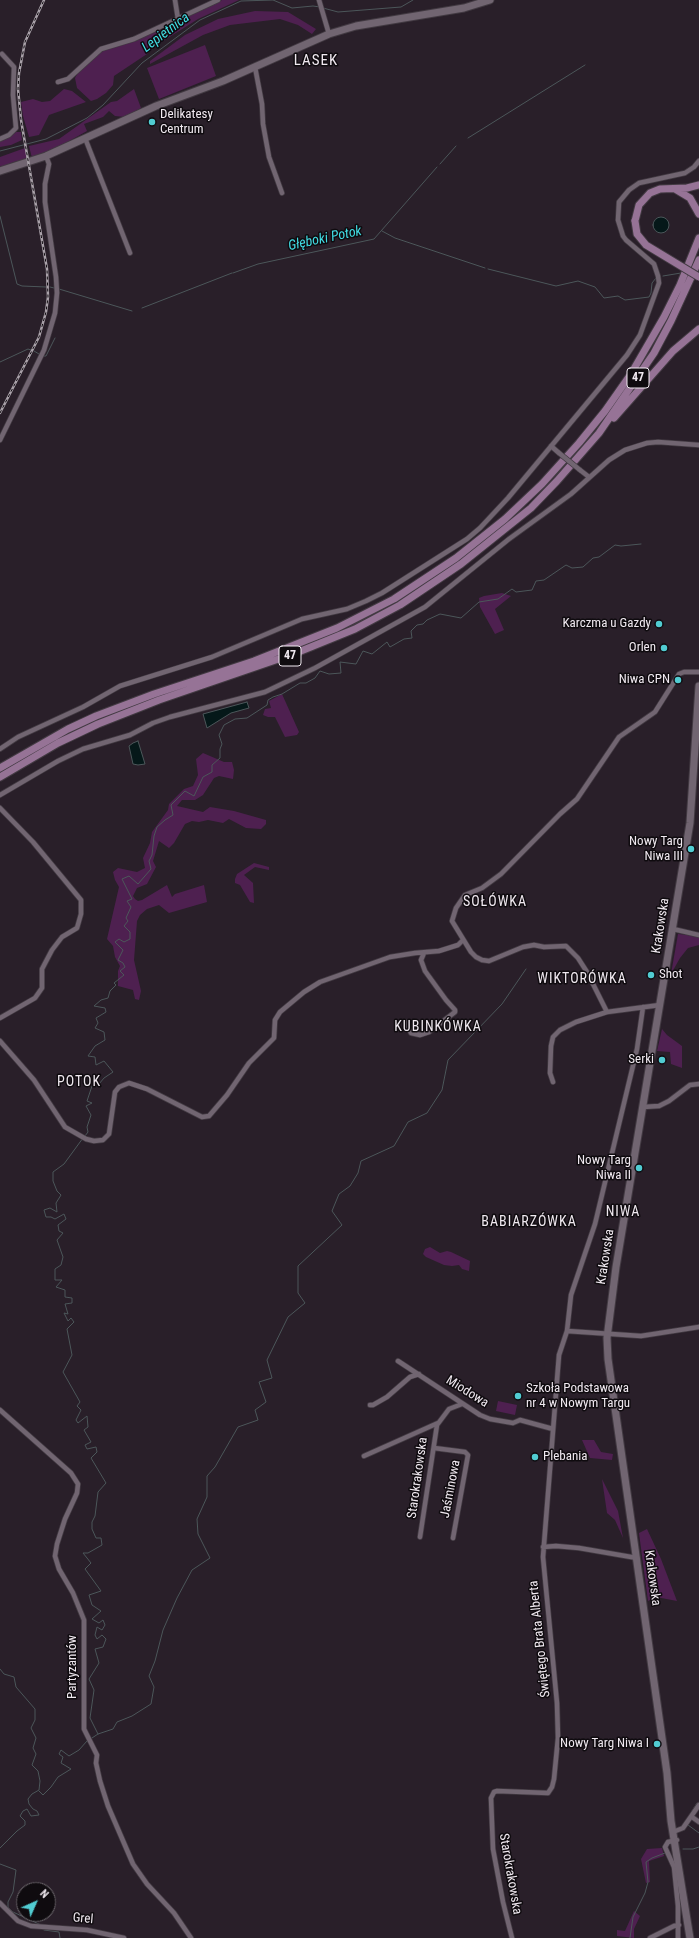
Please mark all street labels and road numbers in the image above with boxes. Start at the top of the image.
road number: 47 [627,368,649,388]
road number: 47 [279,646,301,666]
street label: Krakowska [649,897,673,955]
street label: Krakowska [594,1228,618,1286]
street label: Miodowa [443,1373,491,1411]
street label: Starokrakowska [405,1436,431,1520]
street label: Jaśminowa [438,1459,464,1519]
street label: Krakowska [640,1549,664,1607]
street label: Świętego Brata Alberta [526,1580,554,1698]
street label: Partyzantów [65,1635,81,1699]
street label: Starokrakowska [495,1832,525,1916]
street label: Grel [72,1910,94,1928]

